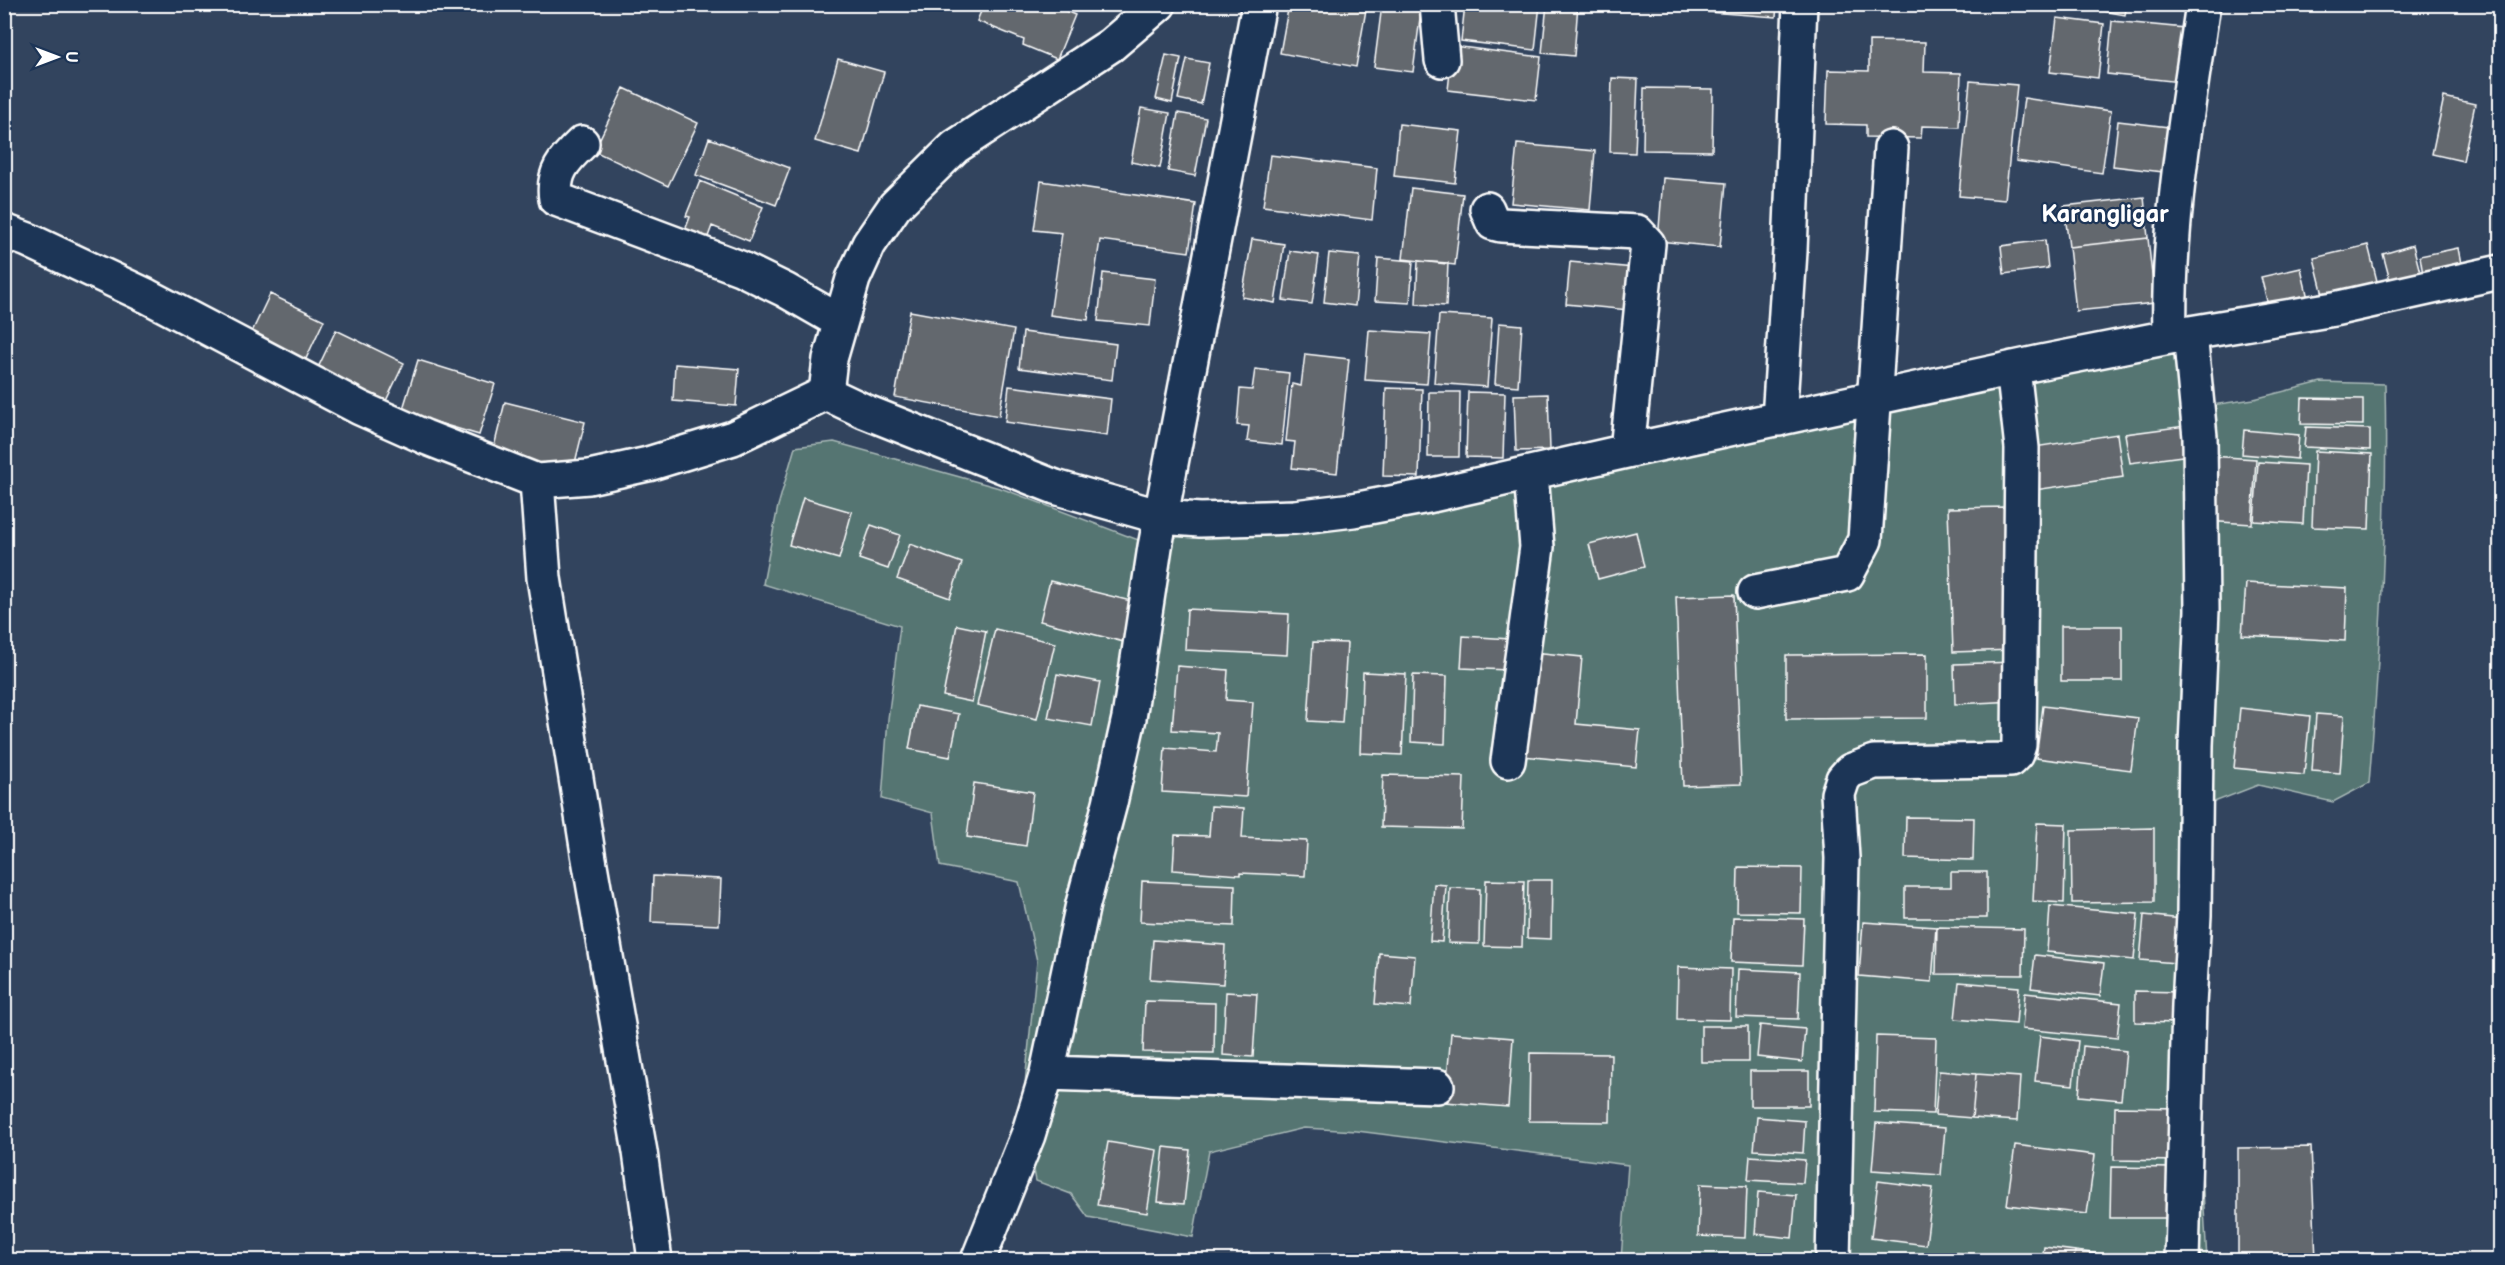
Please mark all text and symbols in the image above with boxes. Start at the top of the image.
north arrow [27,27,87,87]
text: U [61,51,80,63]
district label: Karangligar [2041,200,2169,229]

